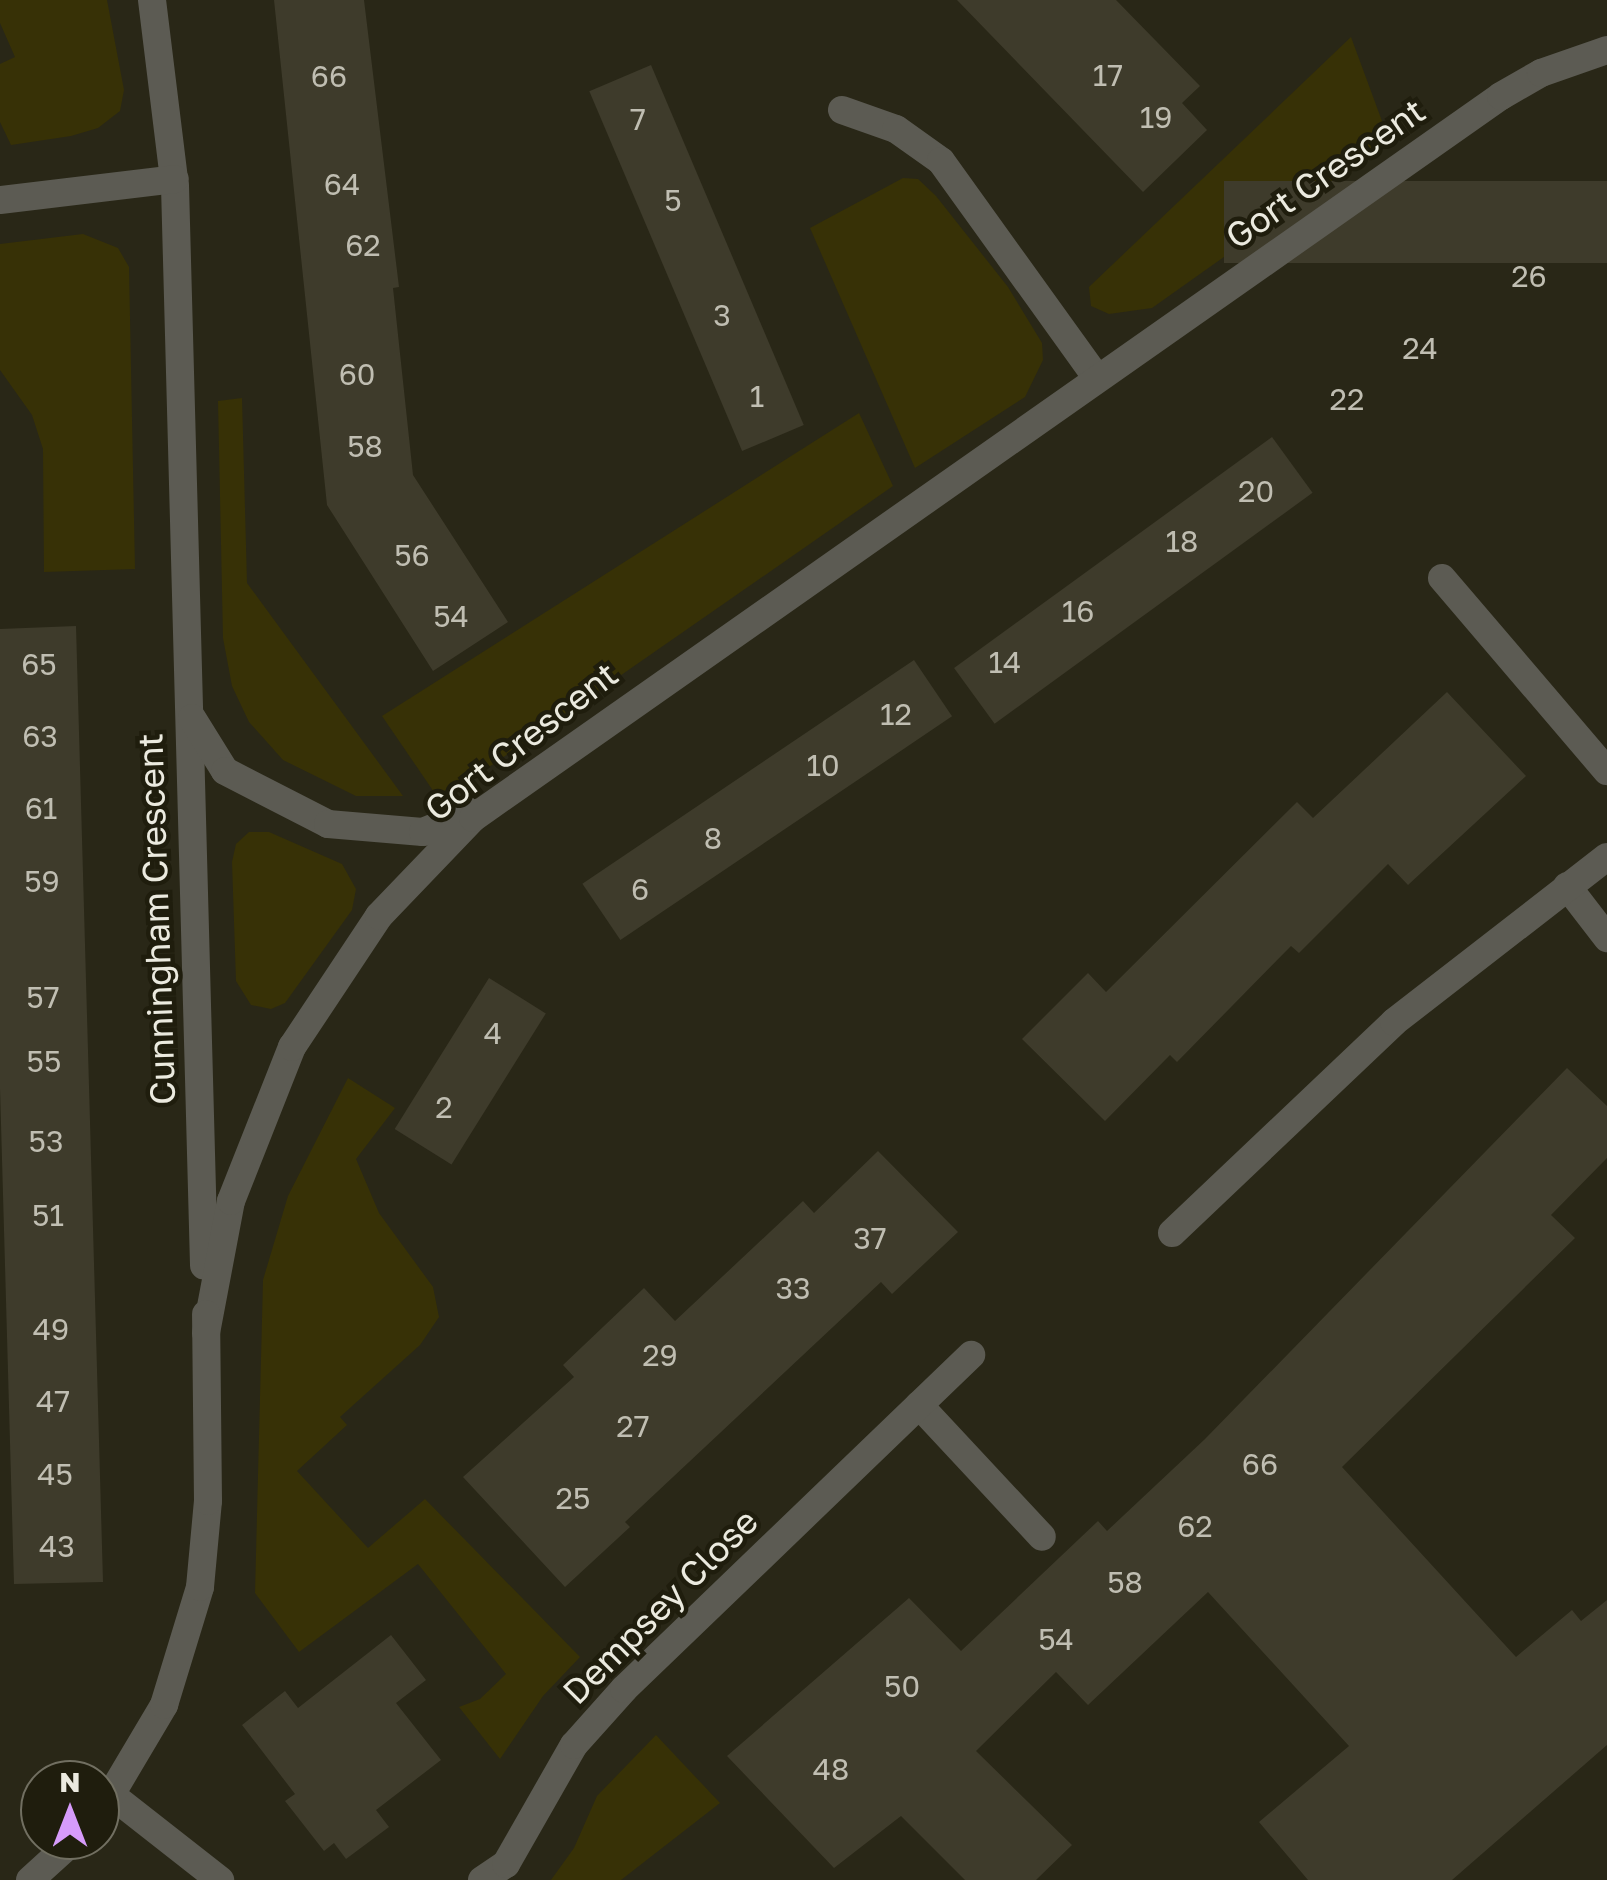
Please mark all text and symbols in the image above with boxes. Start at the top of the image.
house number: 17 [1093,57,1123,93]
house number: 66 [311,58,347,94]
street label: Gort Crescent [1217,89,1433,257]
house number: 19 [1140,99,1172,135]
house number: 7 [630,101,646,137]
house number: 64 [324,166,360,202]
house number: 5 [664,182,682,218]
house number: 62 [345,227,381,263]
house number: 26 [1511,258,1547,294]
house number: 3 [713,297,731,333]
house number: 24 [1402,330,1438,366]
house number: 60 [339,356,375,392]
house number: 1 [750,378,764,414]
house number: 22 [1330,381,1364,417]
house number: 58 [347,428,383,464]
house number: 20 [1238,473,1274,509]
house number: 18 [1166,523,1198,559]
house number: 56 [394,537,430,573]
house number: 16 [1062,593,1094,629]
house number: 54 [433,598,469,634]
house number: 14 [989,644,1021,680]
house number: 65 [21,646,57,682]
street label: Gort Crescent [416,653,626,829]
house number: 12 [880,696,912,732]
house number: 63 [22,718,58,754]
street label: Cunningham Crescent [129,732,183,1106]
house number: 10 [806,747,840,783]
house number: 61 [25,790,57,826]
house number: 8 [704,820,722,856]
house number: 59 [24,863,60,899]
house number: 6 [631,871,649,907]
house number: 57 [26,979,60,1015]
house number: 4 [484,1015,502,1051]
house number: 55 [27,1043,61,1079]
house number: 2 [435,1089,453,1125]
house number: 53 [29,1123,63,1159]
house number: 51 [32,1197,64,1233]
house number: 37 [853,1220,887,1256]
house number: 33 [775,1270,811,1306]
house number: 49 [33,1311,69,1347]
house number: 29 [642,1337,678,1373]
house number: 47 [36,1383,70,1419]
house number: 27 [616,1408,650,1444]
house number: 66 [1242,1446,1278,1482]
house number: 45 [37,1456,73,1492]
house number: 25 [556,1480,590,1516]
street label: Dempsey Close [554,1500,766,1712]
house number: 62 [1177,1508,1213,1544]
house number: 43 [39,1528,75,1564]
house number: 58 [1107,1564,1143,1600]
house number: 54 [1038,1621,1074,1657]
house number: 50 [884,1668,920,1704]
house number: 48 [813,1751,849,1787]
north arrow [20,1760,120,1860]
text: N [59,1765,81,1798]

